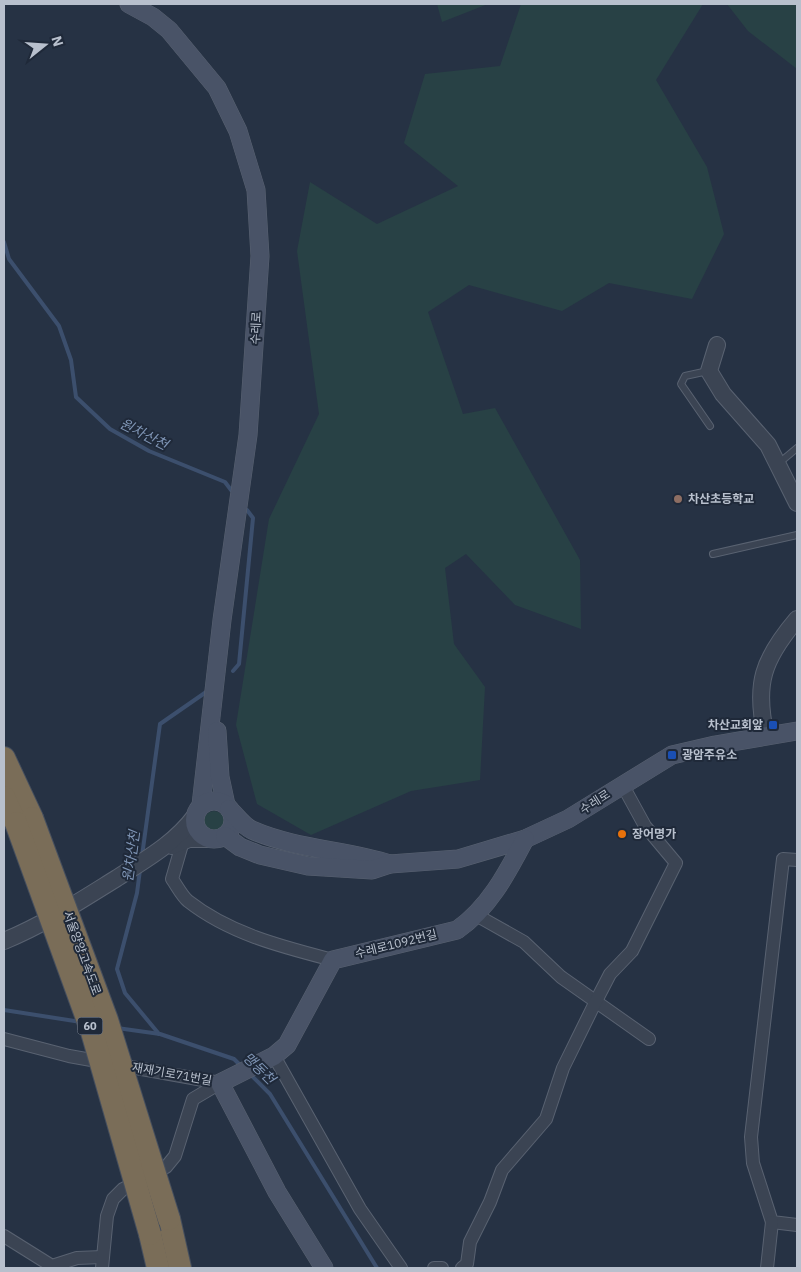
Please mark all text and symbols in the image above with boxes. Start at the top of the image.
north arrow [20,20,70,70]
text: N [47,34,68,49]
street label: 수레로 [247,311,264,345]
water label: 원차산천 [117,414,172,454]
place label: 차산초등학교 [688,491,754,506]
marker: 차산초등학교 [672,493,684,505]
place label: 차산교회앞 [708,717,763,732]
marker: 차산교회앞 [767,719,779,731]
place label: 광암주유소 [682,747,737,762]
marker: 광암주유소 [666,749,678,761]
street label: 수레로 [577,786,613,817]
place label: 장어명가 [632,826,676,841]
water label: 원차산천 [119,828,144,883]
marker: 장어명가 [616,828,628,840]
street label: 서울양양고속도로 [60,909,105,997]
street label: 수레로1092번길 [353,926,438,961]
road number: 60 [78,1018,102,1034]
water label: 맹동천 [239,1048,280,1089]
street label: 재재기로71번길 [131,1059,213,1088]

